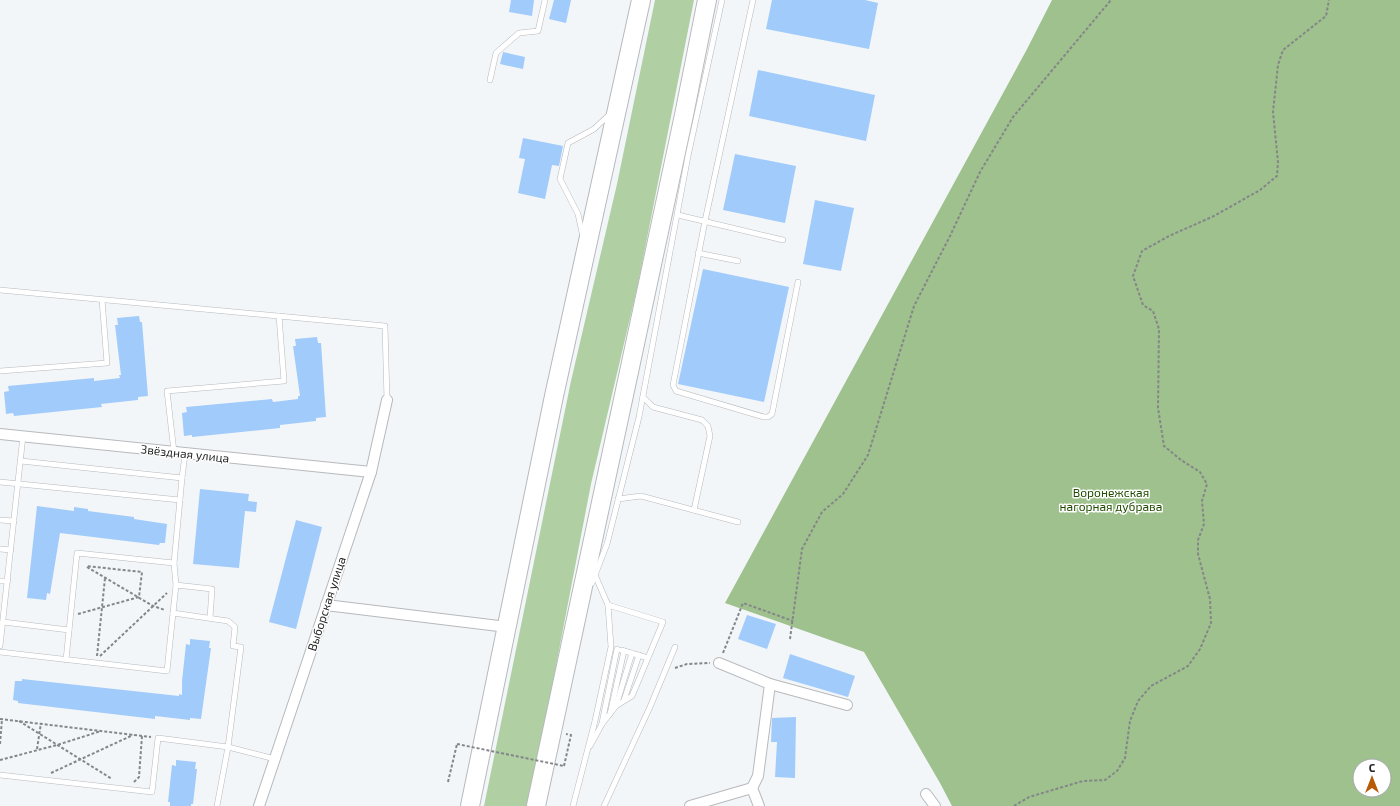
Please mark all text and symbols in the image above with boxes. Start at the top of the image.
street label: Звёздная улица [140,441,230,466]
park label: Воронежская нагорная дубрава [1060,485,1162,514]
street label: Выборская улица [304,555,349,653]
north arrow [1352,758,1392,798]
text: С [1369,761,1376,774]

